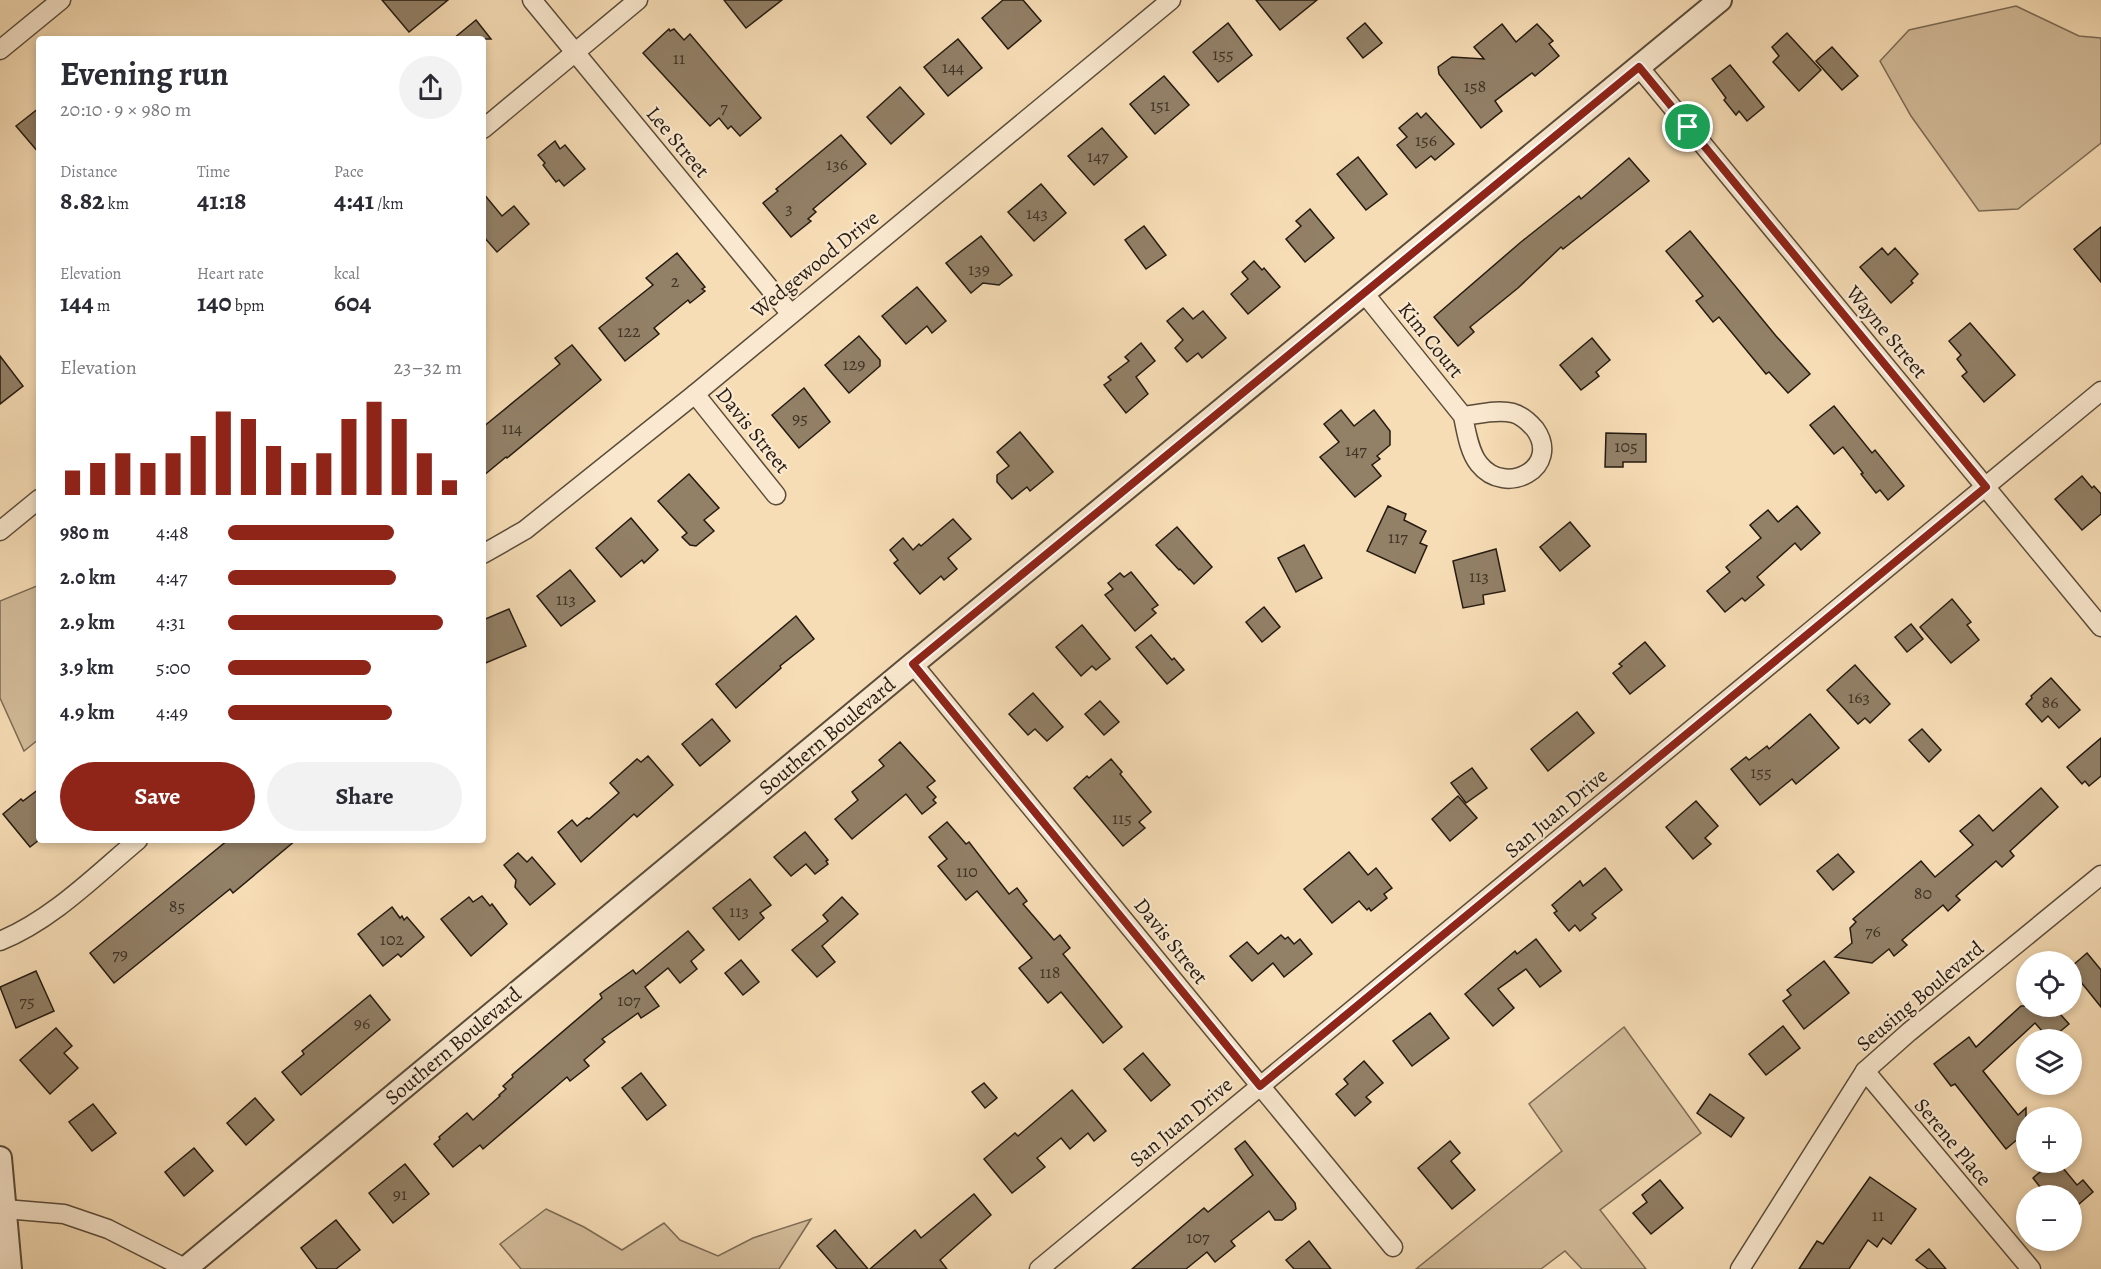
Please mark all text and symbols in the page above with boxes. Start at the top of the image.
house number: 155 [1212,42,1234,66]
house number: 11 [673,46,685,70]
text: Evening run [60,51,229,96]
house number: 144 [942,55,964,79]
button: share [399,56,462,119]
house number: 158 [1464,74,1486,98]
house number: 151 [1150,93,1170,117]
house number: 7 [720,95,728,119]
text: 20:10 · 9 × 980 m [60,96,192,123]
street label: Lee Street [640,100,716,184]
pin [1662,101,1713,152]
icon: arrive [1671,110,1704,143]
house number: 156 [1415,128,1437,152]
house number: 147 [1087,144,1109,168]
house number: 136 [826,152,848,176]
text: Distance [60,161,117,183]
text: Time [197,161,230,183]
text: Pace [334,161,364,183]
text: 8.82 [60,183,105,218]
text: 41:18 [197,183,247,218]
text: 4:41 [334,183,374,218]
text: km [105,193,129,215]
text: /km [374,193,404,215]
house number: 3 [785,196,793,220]
house number: 143 [1026,201,1048,225]
street label: Wedgewood Drive [745,204,885,325]
house number: 139 [968,257,990,281]
text: Elevation [60,263,121,285]
text: Heart rate [197,263,264,285]
text: kcal [334,263,360,285]
house number: 2 [671,269,680,293]
street label: Wayne Street [1839,279,1934,384]
text: 144 [60,285,94,320]
text: 140 [197,285,232,320]
text: 604 [334,285,371,320]
text: m [94,295,110,317]
text: bpm [232,295,265,317]
street label: Kim Court [1392,296,1470,384]
house number: 122 [617,319,641,343]
house number: 129 [843,352,865,376]
text: Elevation [60,354,137,381]
text: 23–32 m [394,354,462,381]
street label: Davis Street [710,381,797,479]
house number: 95 [792,406,808,430]
house number: 114 [502,416,522,440]
house number: 105 [1614,434,1638,458]
house number: 147 [1345,438,1367,462]
text: 980 m [60,519,109,546]
text: 4:48 [156,519,189,546]
house number: 117 [1388,525,1408,549]
text: 2.0 km [60,564,116,591]
text: 4:47 [156,564,187,591]
house number: 113 [1469,564,1489,588]
house number: 113 [556,587,576,611]
text: 2.9 km [60,609,115,636]
text: 4:31 [156,609,185,636]
text: 3.9 km [60,654,114,681]
text: 5:00 [156,654,191,681]
street label: Southern Boulevard [753,670,902,801]
house number: 163 [1848,685,1870,709]
house number: 86 [2041,690,2059,714]
text: 4.9 km [60,699,115,726]
text: 4:49 [156,699,188,726]
house number: 155 [1750,760,1772,784]
button: Save [60,762,255,831]
button: Share [267,762,462,831]
street label: San Juan Drive [1499,762,1613,864]
house number: 115 [1112,806,1132,830]
house number: 110 [956,859,978,883]
house number: 80 [1914,881,1932,905]
street label: Davis Street [1128,892,1215,990]
house number: 85 [169,894,185,918]
house number: 113 [729,899,749,923]
house number: 76 [1865,919,1881,943]
house number: 102 [380,927,405,951]
street label: Seusing Boulevard [1850,934,1990,1058]
house number: 79 [112,942,128,966]
map controls [2016,951,2082,1251]
button: locate [2016,951,2082,1017]
house number: 118 [1039,960,1061,984]
street label: Southern Boulevard [379,980,528,1111]
house number: 107 [617,988,641,1012]
house number: 75 [19,989,35,1013]
house number: 96 [354,1011,370,1035]
button: layers [2016,1029,2082,1095]
street label: San Juan Drive [1124,1071,1238,1173]
street label: Serene Place [1908,1092,1998,1192]
button: + [2016,1107,2082,1173]
house number: 91 [393,1182,407,1206]
button: − [2016,1185,2082,1251]
house number: 11 [1872,1203,1884,1227]
house number: 107 [1186,1225,1210,1249]

